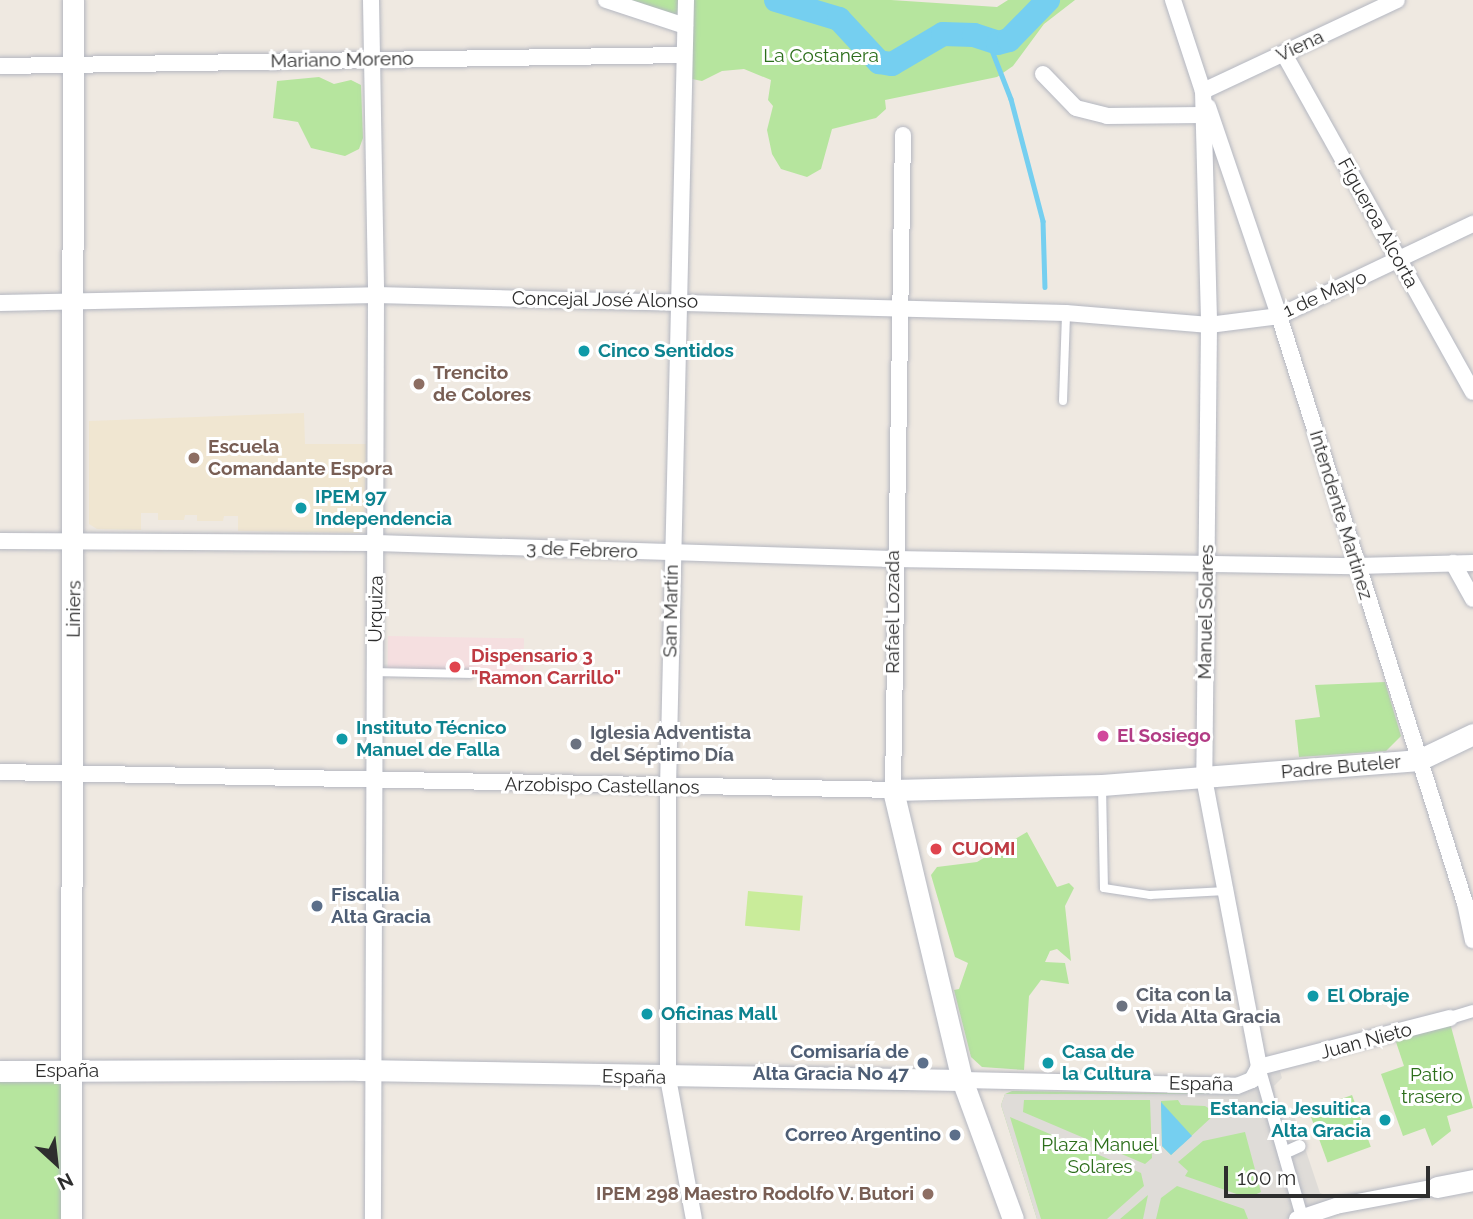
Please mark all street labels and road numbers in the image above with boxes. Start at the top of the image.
street label: Viena [1273,25,1327,67]
street label: Mariano Moreno [270,47,414,73]
street label: Figueroa Alcorta [1333,154,1423,292]
street label: 1 de Mayo [1280,266,1370,322]
street label: Concejal José Alonso [511,287,699,313]
street label: Intendente Martinez [1304,428,1378,602]
street label: 3 de Febrero [526,537,638,563]
street label: Manuel Solares [1193,544,1219,680]
street label: Rafael Lozada [882,550,904,674]
street label: San Martín [659,564,683,658]
street label: Urquiza [364,575,388,643]
street label: Liniers [62,580,86,638]
street label: Padre Buteler [1280,750,1402,784]
street label: Arzobispo Castellanos [504,773,700,799]
street label: Juan Nieto [1318,1018,1414,1064]
street label: España [35,1060,99,1082]
street label: España [602,1065,666,1089]
street label: España [1169,1072,1233,1096]

